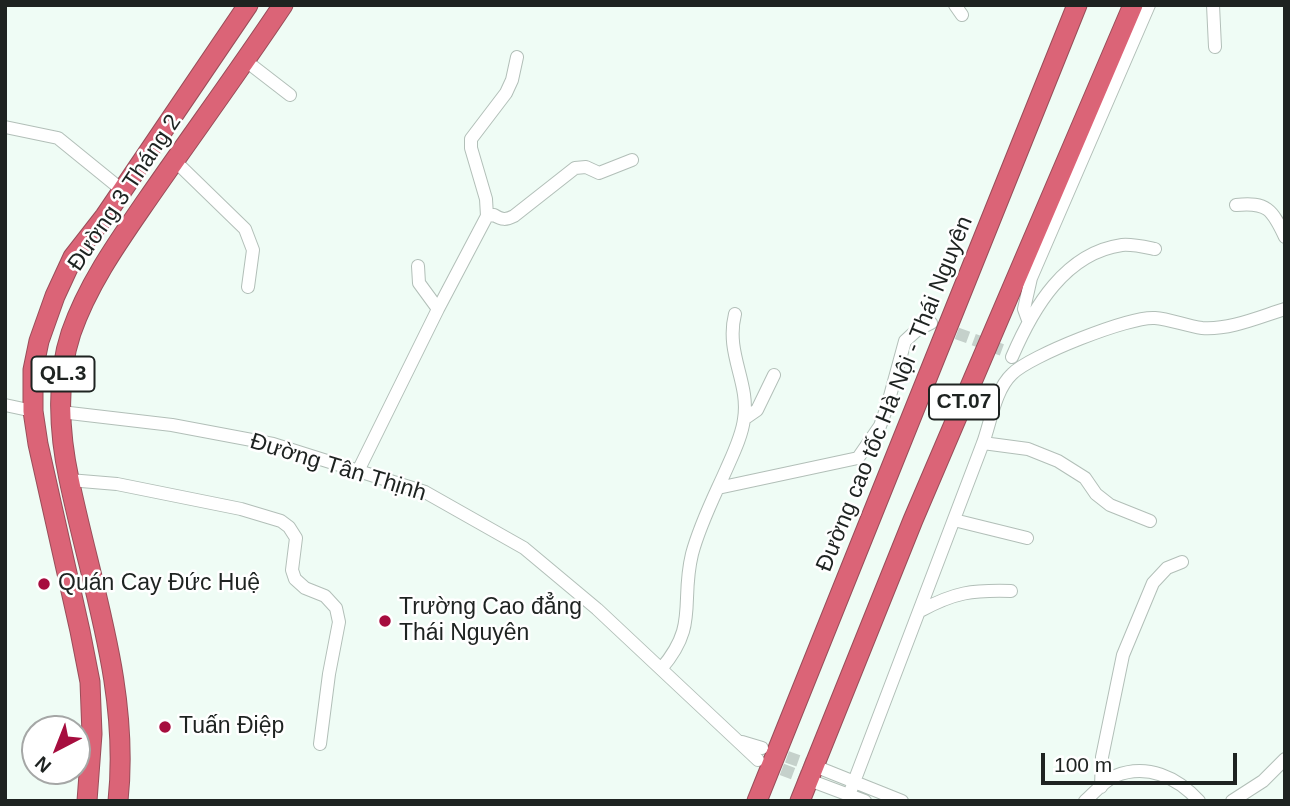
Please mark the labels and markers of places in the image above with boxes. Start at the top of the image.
place label: Quán Cay Đức Huệ [58,570,260,598]
marker: Quán Cay Đức Huệ [36,576,52,592]
place label: Trường Cao đẳng Thái Nguyên [399,594,582,648]
marker: Trường Cao đẳng Thái Nguyên [377,613,393,629]
place label: Tuấn Điệp [179,713,284,741]
marker: Tuấn Điệp [157,719,173,735]

